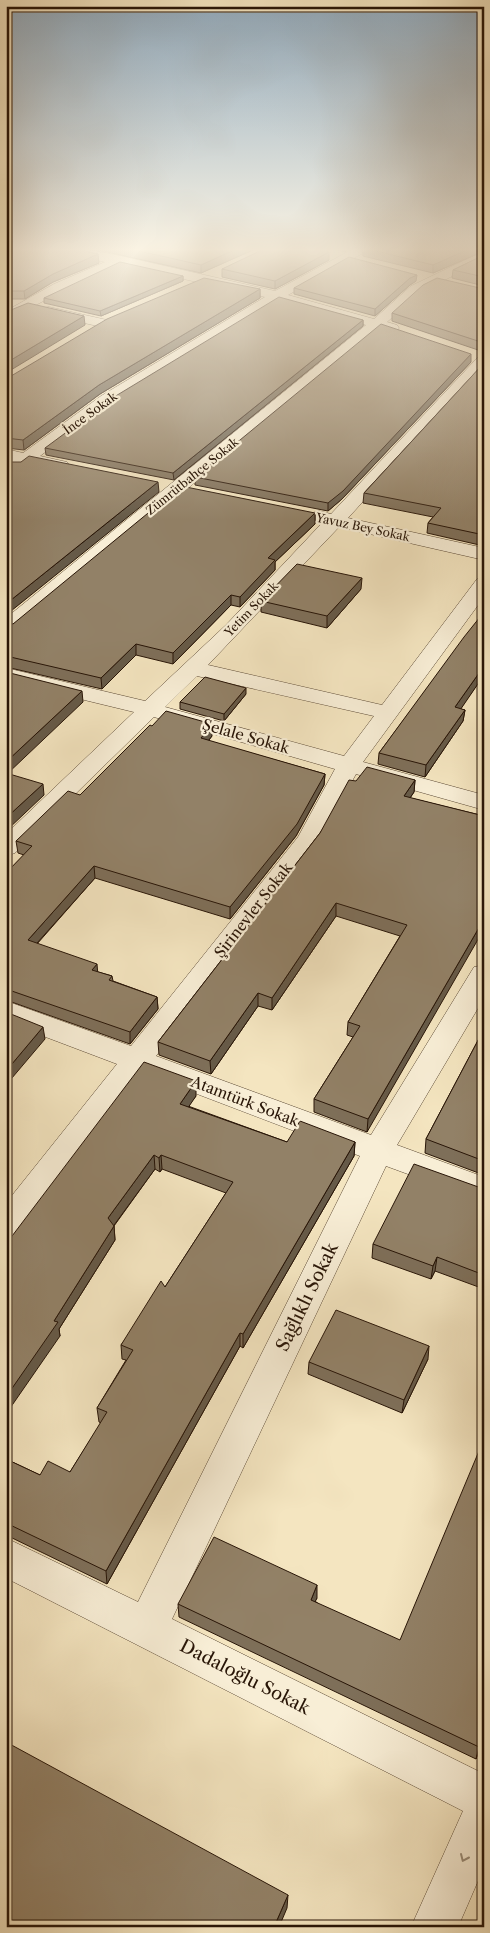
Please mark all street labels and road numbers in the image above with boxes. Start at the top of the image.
street label: İnce Sokak [60,387,121,438]
street label: Zümrütbahçe Sokak [143,433,242,518]
street label: Yavuz Bey Sokak [314,510,412,544]
street label: Yetim Sokak [220,578,282,640]
street label: Şelale Sokak [200,715,293,758]
street label: Şirinevler Sokak [210,857,297,962]
street label: Atamtürk Sokak [187,1071,303,1131]
street label: Sağlıklı Sokak [271,1238,343,1355]
street label: Dadaloğlu Sokak [176,1635,315,1720]

